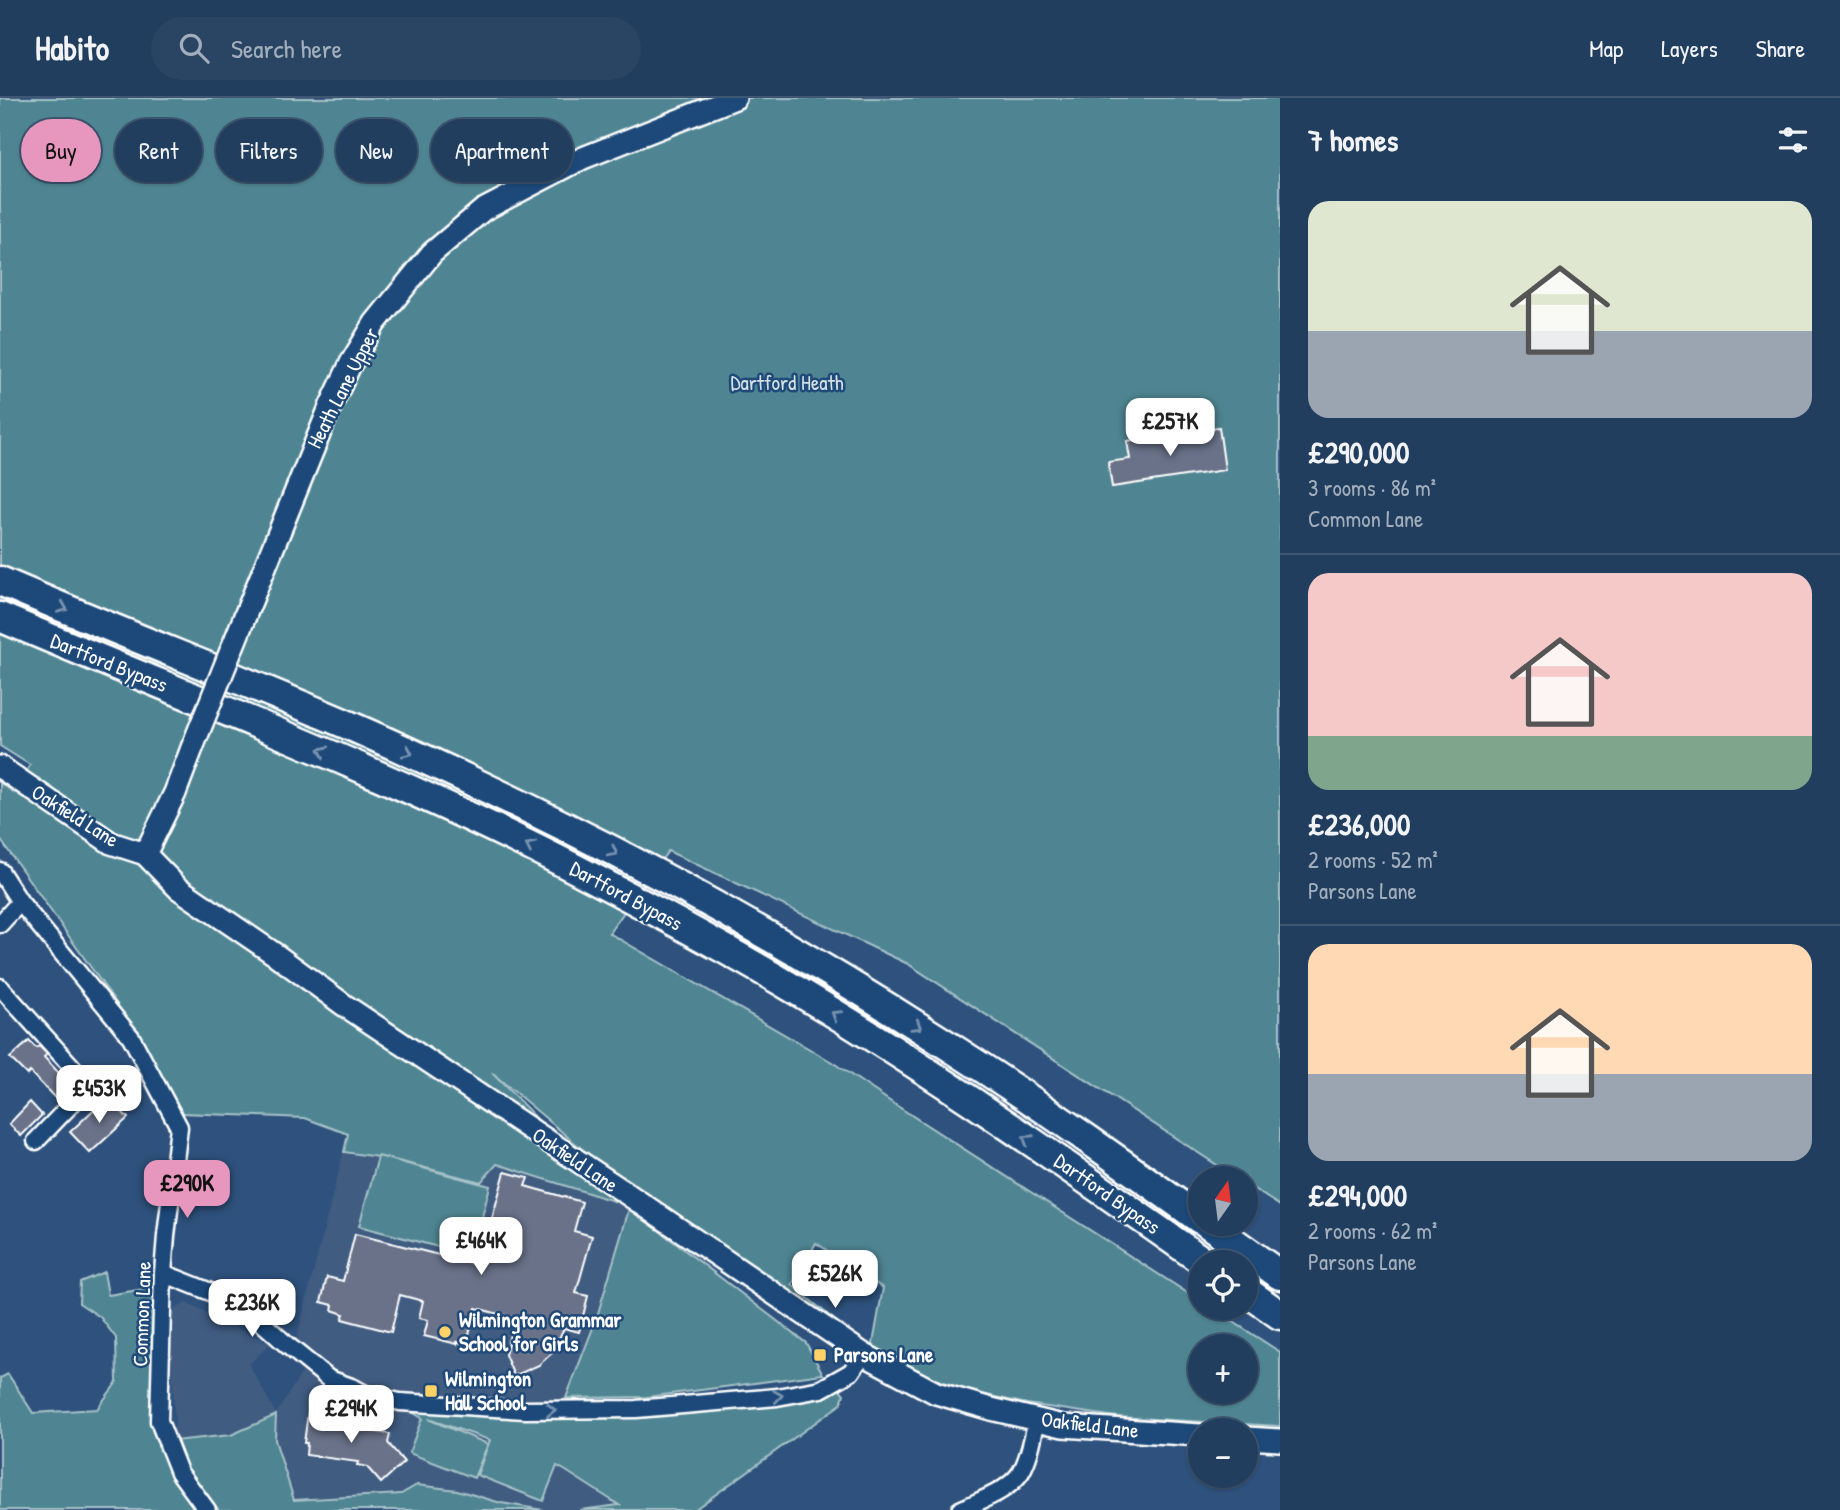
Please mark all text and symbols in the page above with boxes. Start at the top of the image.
search box [151,17,641,80]
text: Habito [35,26,109,70]
icon: search [175,29,213,67]
text: Search here [231,31,342,66]
text: Map [1589,32,1623,64]
text: Layers [1661,32,1718,64]
text: Share [1756,32,1805,64]
chip: Buy [21,119,101,182]
chip: Rent [115,119,202,182]
chip: Filters [216,119,322,182]
chip: New [336,119,417,182]
chip: Apartment [431,119,573,182]
text: 7 homes [1308,120,1398,160]
icon: filters [1774,121,1812,159]
icon: home [1497,247,1623,373]
street label: Heath Lane Upper [300,322,385,453]
park label: Dartford Heath [730,368,844,397]
pin: £257K [1121,398,1219,458]
text: £257K [1142,405,1198,436]
text: £290,000 [1308,432,1409,472]
text: 3 rooms · 86 m² [1308,472,1436,503]
text: Common Lane [1308,503,1423,534]
one-way arrow [55,600,68,614]
icon: home [1497,619,1623,745]
street label: Dartford Bypass [46,626,172,699]
one-way arrow [401,744,413,758]
one-way arrow [318,745,330,759]
street label: Oakfield Lane [26,777,124,854]
text: £236,000 [1308,804,1410,844]
one-way arrow [525,841,537,855]
one-way arrow [606,843,618,857]
text: 2 rooms · 52 m² [1308,844,1438,875]
street label: Dartford Bypass [565,854,688,937]
text: Parsons Lane [1308,875,1417,906]
icon: home [1497,990,1623,1116]
one-way arrow [831,1011,844,1024]
one-way arrow [909,1017,922,1030]
pin: £453K [50,1066,148,1125]
text: £453K [72,1072,126,1103]
street label: Oakfield Lane [527,1120,624,1199]
one-way arrow [1022,1134,1035,1147]
street label: Dartford Bypass [1048,1146,1166,1241]
pin: £290K [138,1160,236,1220]
north arrow [1188,1166,1258,1236]
map controls [1188,1166,1258,1488]
text: £290K [160,1167,214,1198]
text: £294,000 [1308,1175,1407,1215]
text: 2 rooms · 62 m² [1308,1215,1437,1246]
pin: £464K [432,1218,530,1277]
text: £464K [455,1224,507,1255]
text: Parsons Lane [1308,1246,1417,1277]
pin: £526K [786,1250,884,1310]
button: locate [1188,1250,1258,1320]
text: £526K [808,1257,862,1288]
street label: Common Lane [125,1261,158,1367]
pin: £236K [203,1280,301,1339]
text: £236K [225,1286,279,1317]
place label: Wilmington Grammar School for Girls [459,1305,622,1358]
marker: Wilmington Grammar School for Girls [437,1324,453,1340]
button: + [1188,1334,1258,1404]
place label: Parsons Lane [834,1340,934,1369]
marker: Parsons Lane [812,1347,828,1363]
place label: Wilmington Hall School [445,1364,531,1417]
marker: Wilmington Hall School [423,1383,439,1399]
pin: £294K [302,1386,400,1445]
one-way arrow [772,1389,784,1404]
text: £294K [325,1392,377,1423]
one-way arrow [546,1402,557,1418]
street label: Oakfield Lane [1040,1404,1140,1445]
button: − [1188,1418,1258,1488]

